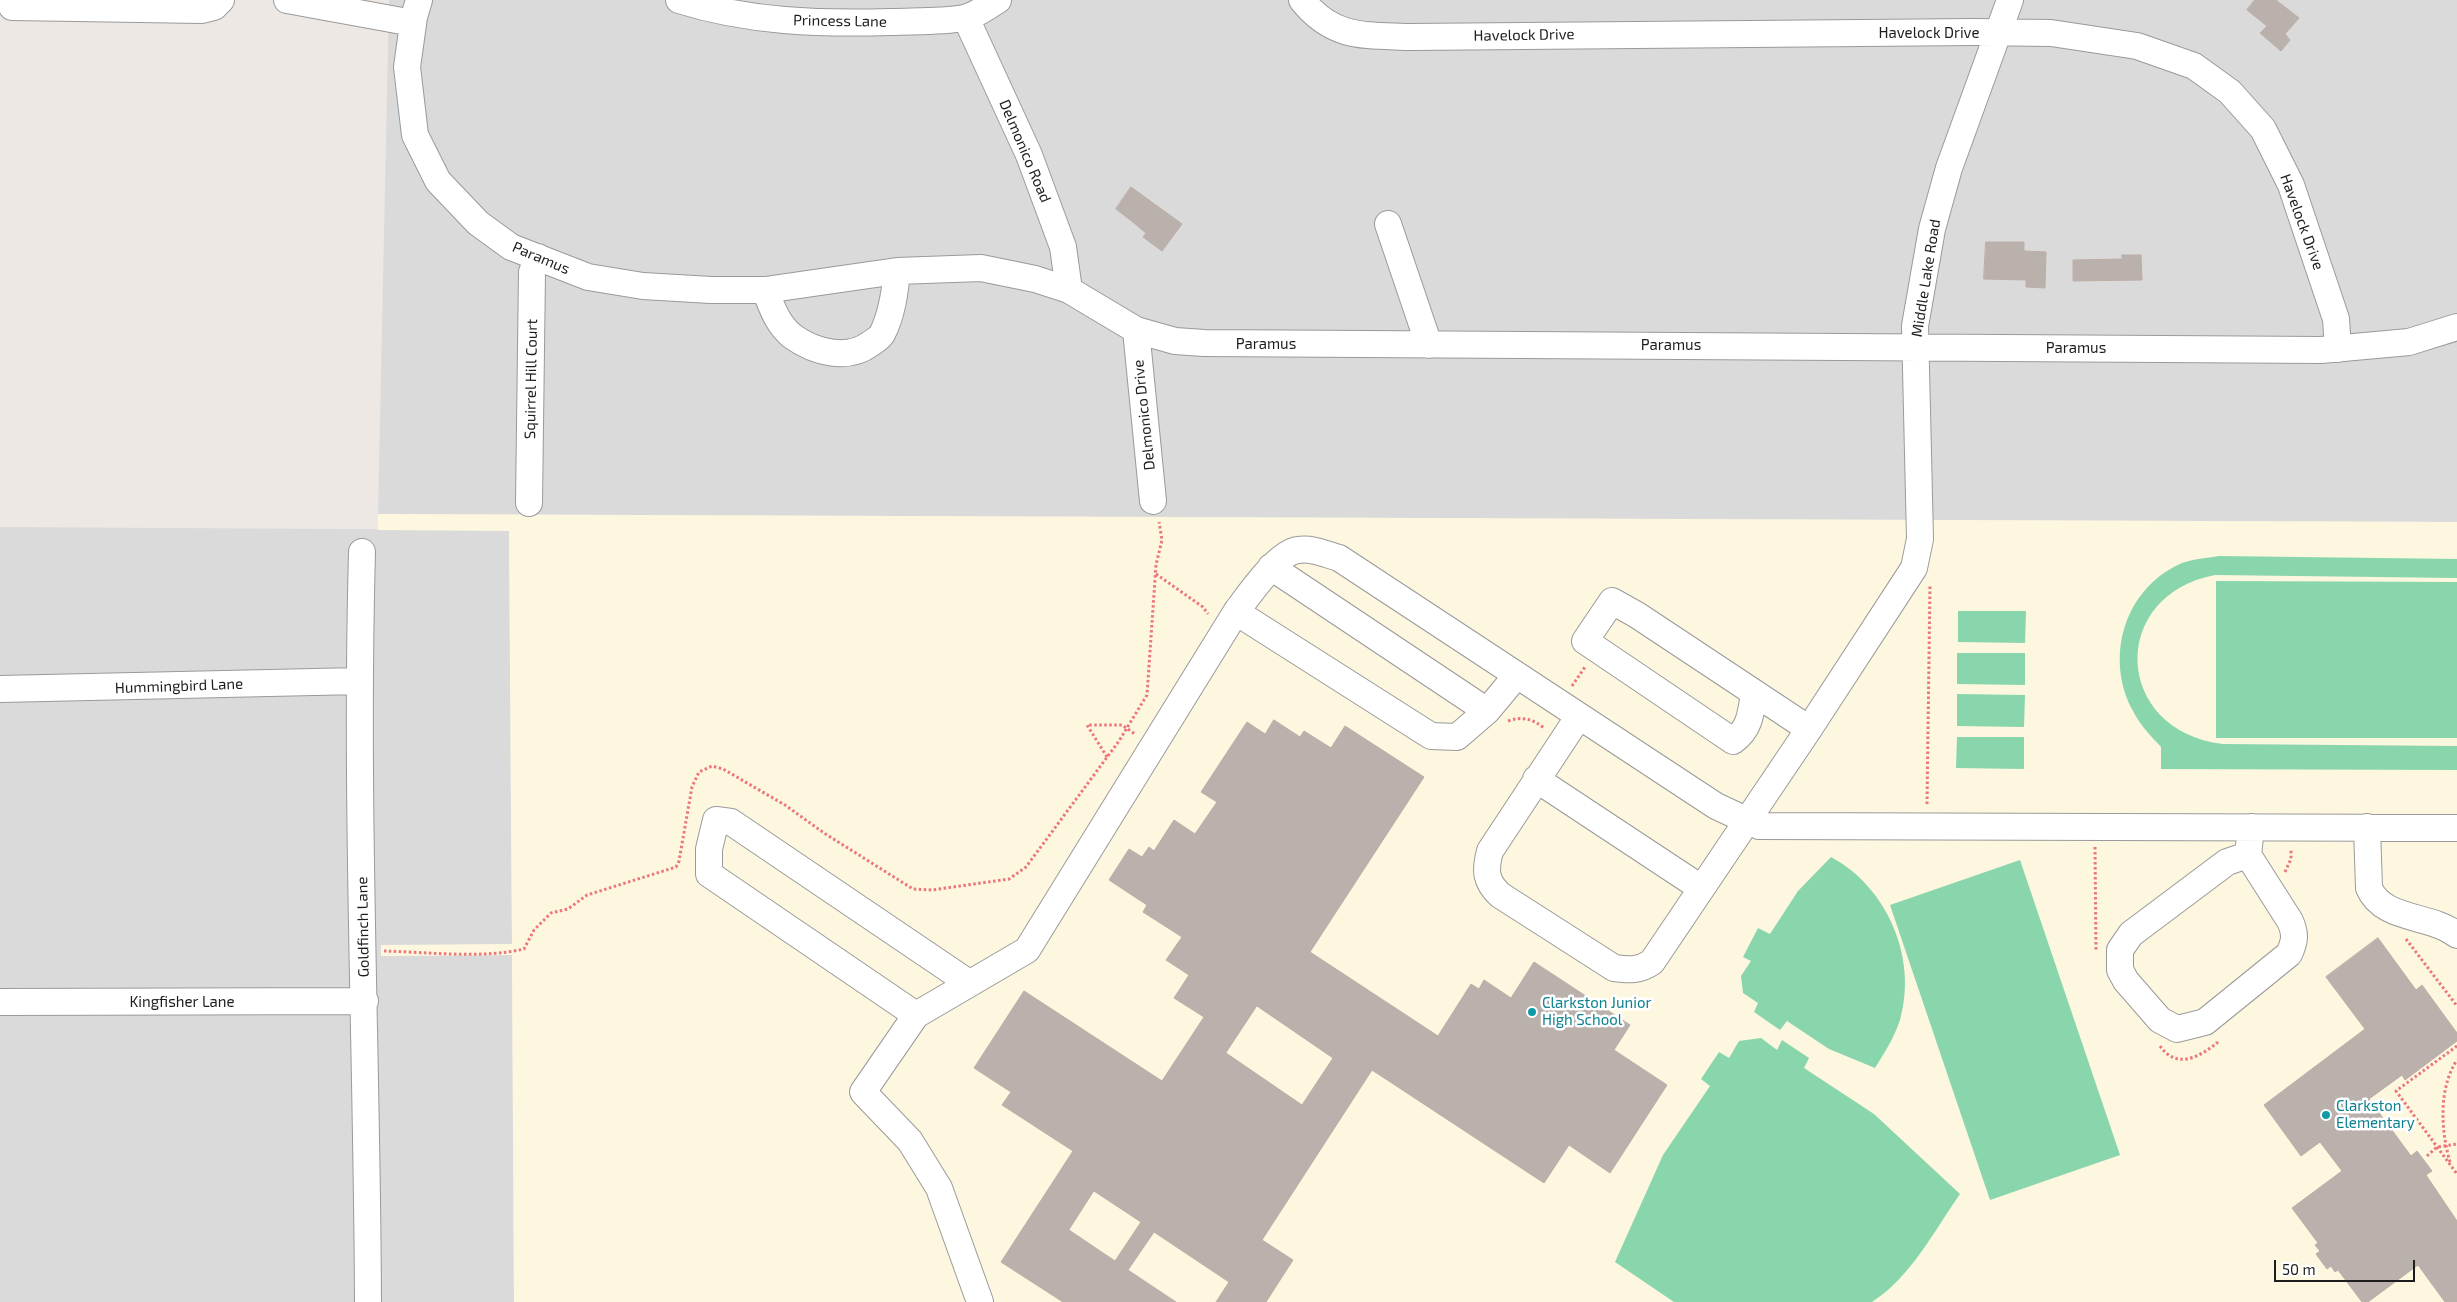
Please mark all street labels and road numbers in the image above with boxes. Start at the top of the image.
street label: Princess Lane [793,11,887,31]
street label: Havelock Drive [1878,24,1980,42]
street label: Havelock Drive [1473,25,1575,45]
street label: Delmonico Road [995,97,1055,205]
street label: Havelock Drive [2276,171,2328,273]
street label: Middle Lake Road [1908,218,1944,338]
street label: Paramus [510,238,572,278]
street label: Squirrel Hill Court [521,319,541,439]
street label: Paramus [1236,335,1296,353]
street label: Paramus [1641,336,1701,354]
street label: Paramus [2046,339,2106,357]
street label: Delmonico Drive [1129,359,1159,471]
street label: Hummingbird Lane [115,675,243,697]
street label: Goldfinch Lane [353,876,373,978]
street label: Kingfisher Lane [129,993,235,1011]

